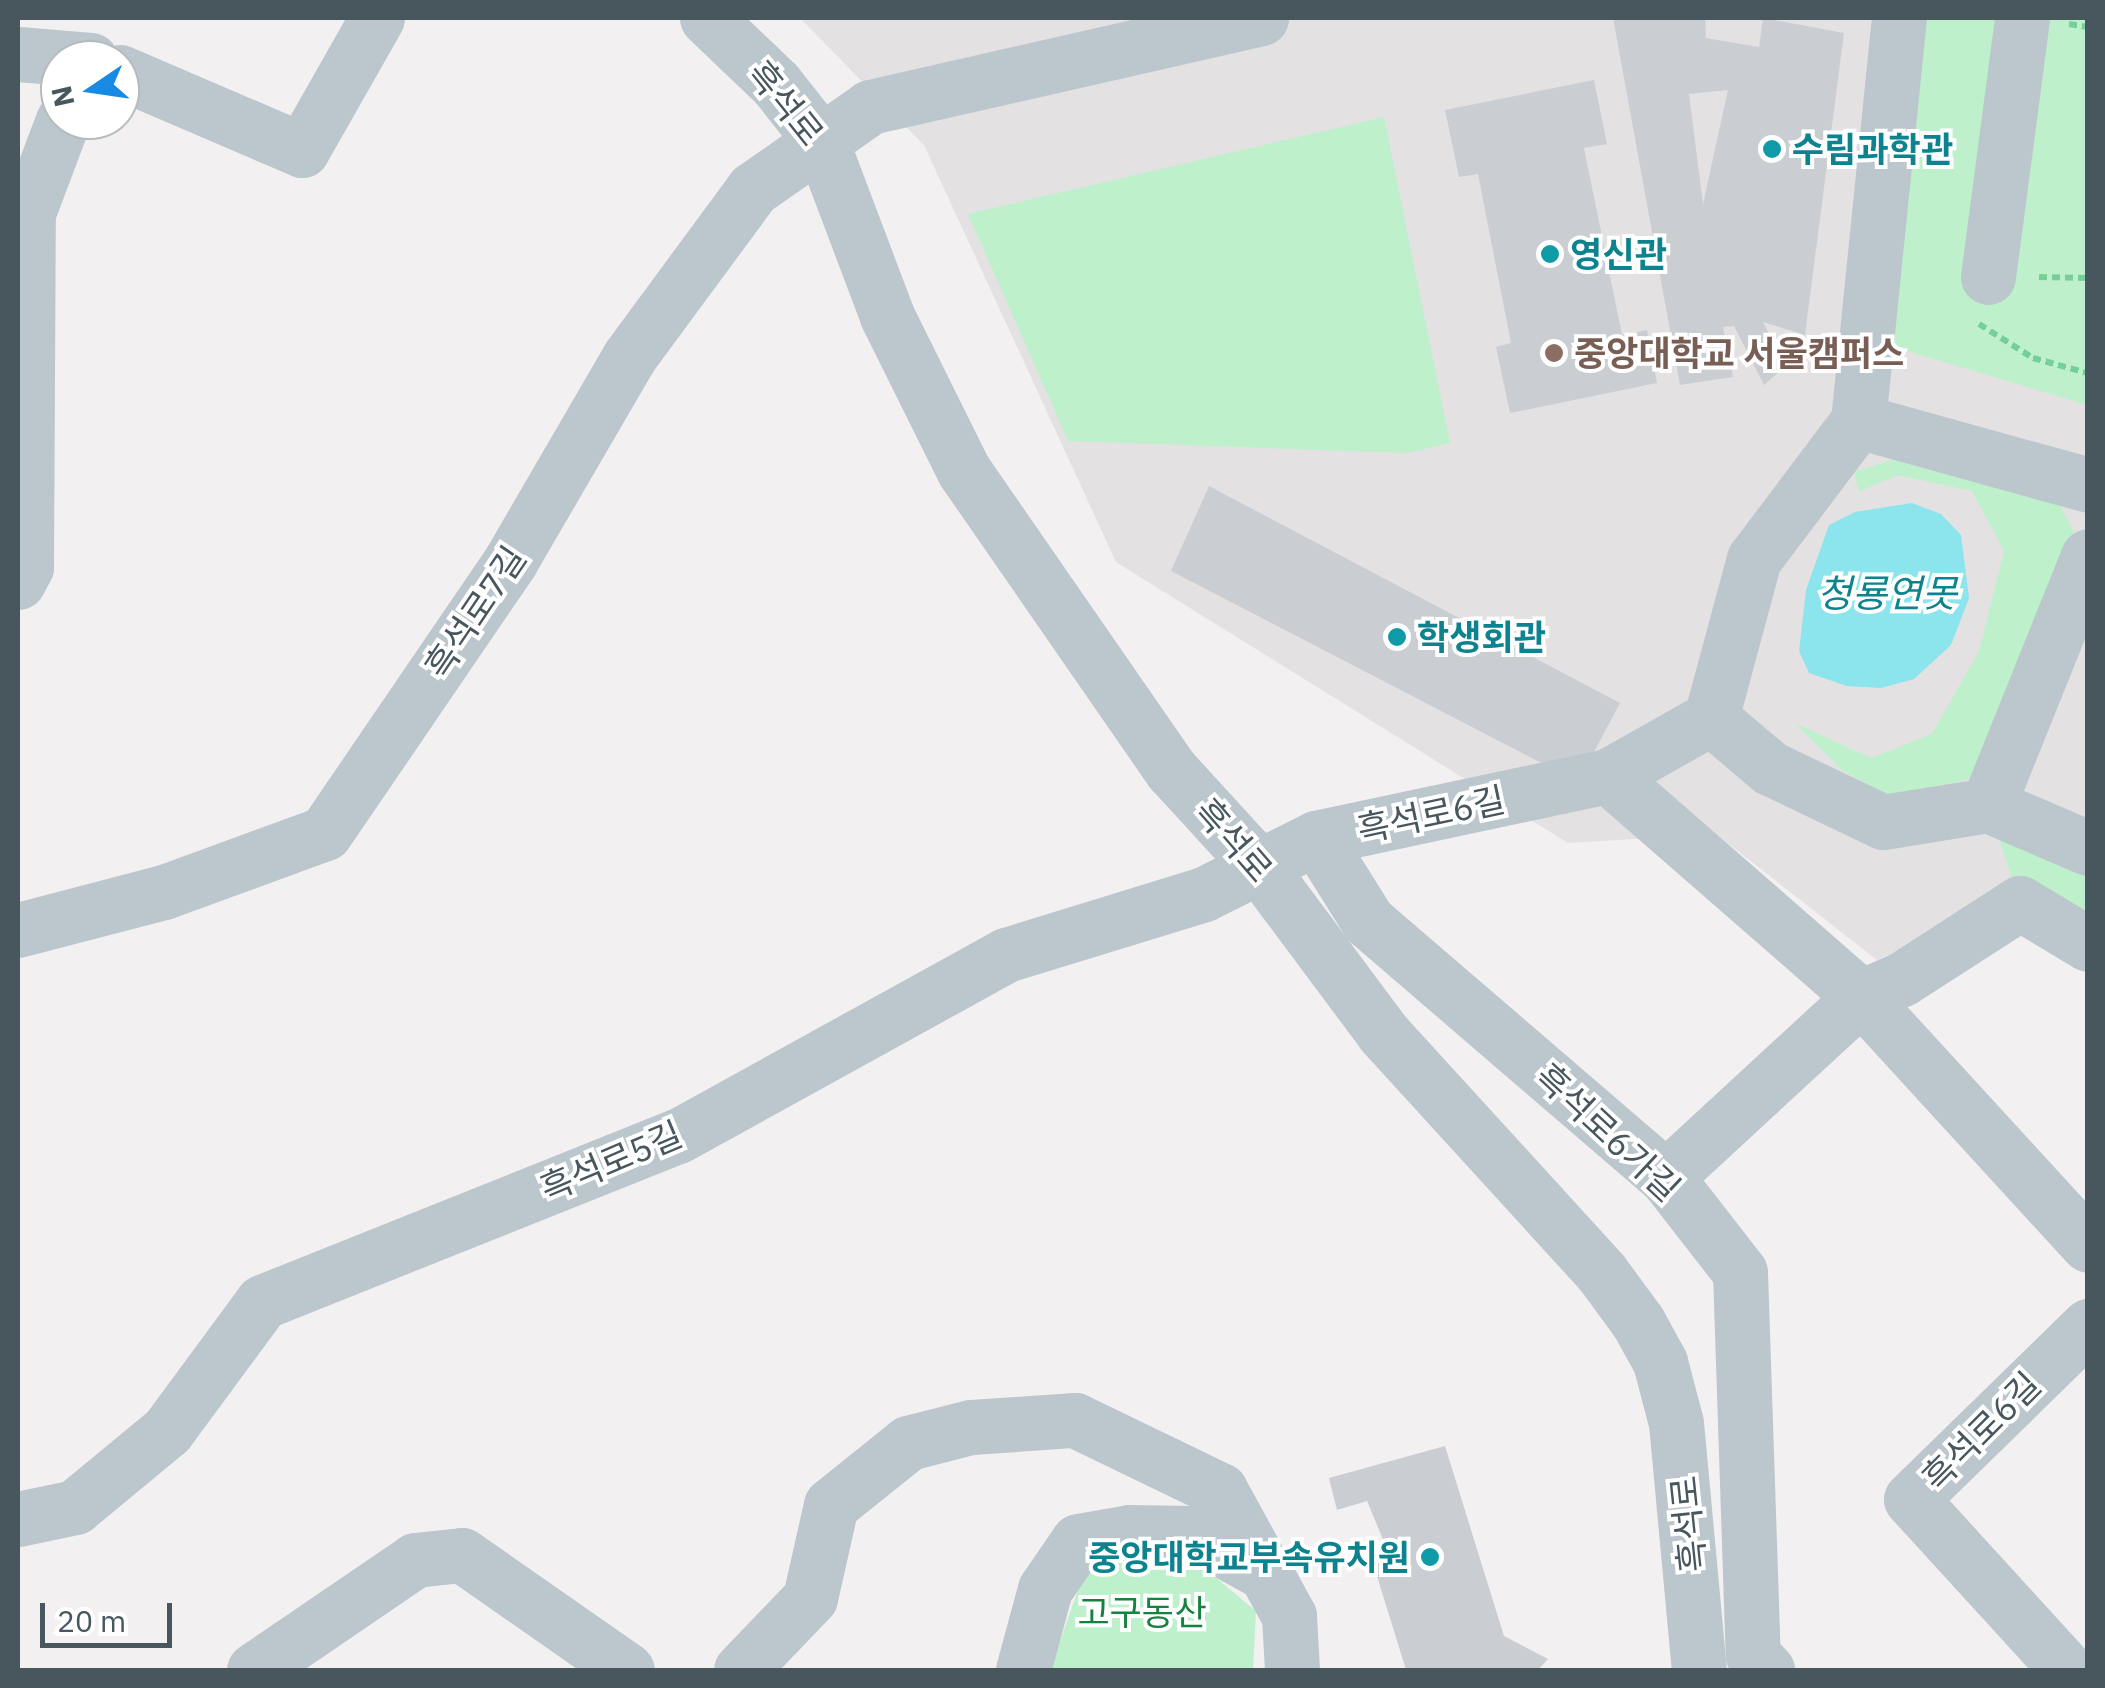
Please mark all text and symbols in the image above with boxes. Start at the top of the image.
north arrow [40,40,140,140]
street label: 흑석로 [739,52,833,154]
text: N [42,82,83,110]
place label: 수림과학관 [1792,128,1953,170]
marker: 수림과학관 [1761,138,1783,160]
place label: 영신관 [1570,233,1667,275]
marker: 영신관 [1539,243,1561,265]
place label: 중앙대학교 서울캠퍼스 [1574,332,1904,374]
marker: 중앙대학교 서울캠퍼스 [1543,342,1565,364]
street label: 흑석로7길 [416,538,534,686]
water label: 청룡연못 [1817,570,1957,616]
place label: 학생회관 [1417,616,1546,658]
marker: 학생회관 [1386,626,1408,648]
street label: 흑석로6길 [1353,778,1509,850]
street label: 흑석로 [1186,790,1282,890]
street label: 흑석로6가길 [1527,1055,1689,1209]
street label: 흑석로5길 [534,1112,688,1210]
street label: 흑석로6길 [1913,1363,2049,1499]
street label: 흑석로 [1662,1474,1714,1574]
place label: 중앙대학교부속유치원 [1088,1536,1410,1578]
marker: 중앙대학교부속유치원 [1419,1546,1441,1568]
scale bar [45,1583,178,1645]
park label: 고구동산 [1078,1591,1206,1633]
text: 20 m [57,1601,126,1640]

